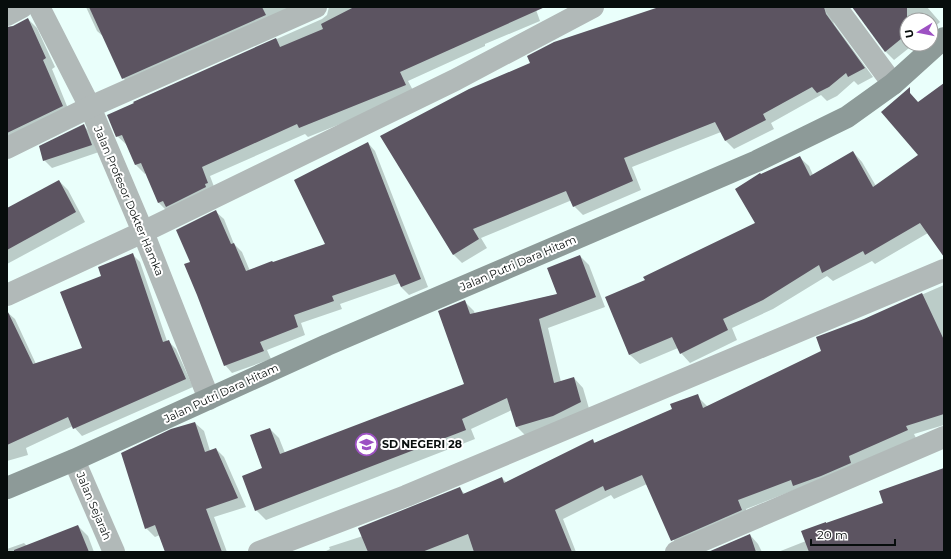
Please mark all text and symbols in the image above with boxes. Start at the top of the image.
north arrow [899,12,939,52]
text: U [902,28,917,39]
street label: Jalan Profesor Dokter Hamka [91,123,167,278]
street label: Jalan Putri Dara Hitam [457,232,578,294]
street label: Jalan Putri Dara Hitam [161,360,281,426]
school or university icon: SD NEGERI 28 [354,431,380,457]
place label: SD NEGERI 28 [382,437,462,451]
street label: Jalan Sejarah [73,469,115,542]
scale bar [811,521,895,547]
text: 20 m [817,527,848,542]

